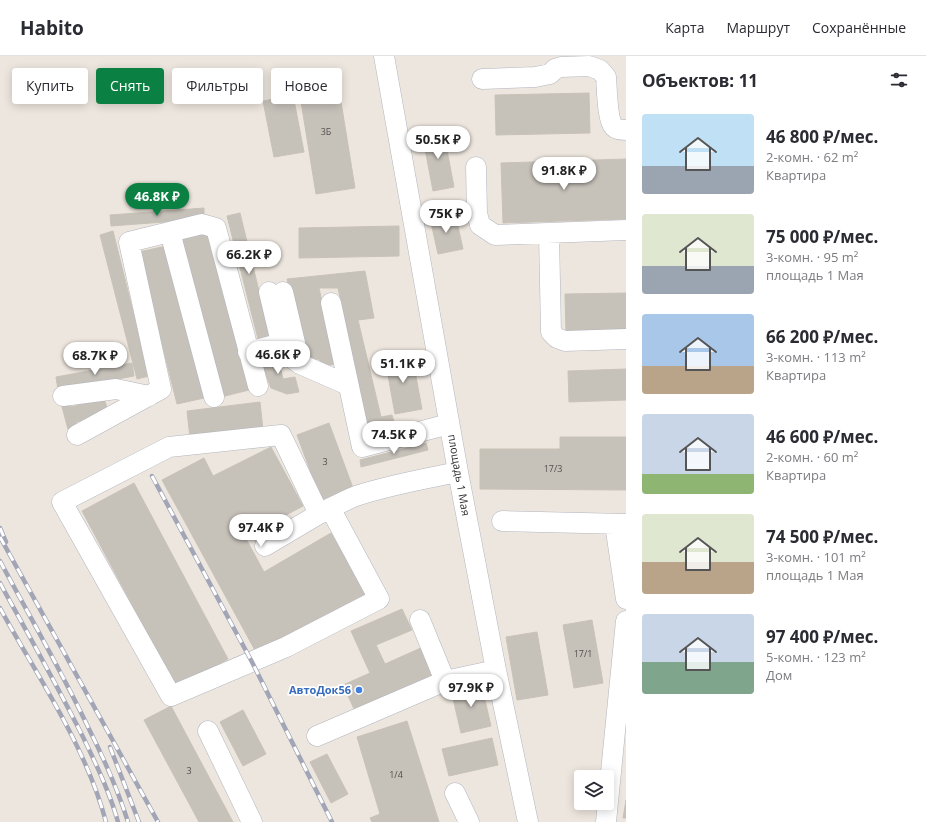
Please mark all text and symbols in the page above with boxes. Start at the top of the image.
text: Habito [20,15,84,41]
text: Карта [665,18,704,37]
text: Маршрут [726,18,790,37]
text: Сохранённые [812,18,906,37]
chip: Купить [12,68,88,104]
chip: Снять [96,68,164,104]
chip: Фильтры [172,68,263,104]
chip: Новое [271,68,342,104]
text: Объектов: 11 [642,69,758,92]
icon: filters [888,69,910,91]
house number: 3Б [321,125,332,138]
text: 46 800 ₽/мес. [766,125,878,148]
pin: 50.5K ₽ [401,126,475,160]
text: 50.5K ₽ [415,130,461,148]
icon: home [674,130,722,178]
text: 2-комн. · 62 m² [766,148,858,166]
pin: 91.8K ₽ [527,157,601,191]
text: 91.8K ₽ [541,161,587,179]
text: Квартира [766,166,826,184]
pin: 46.8K ₽ [120,183,194,217]
text: 46.8K ₽ [134,187,180,205]
pin: 75K ₽ [418,200,474,234]
text: 75K ₽ [429,204,463,222]
text: 75 000 ₽/мес. [766,225,878,248]
icon: home [674,230,722,278]
pin: 66.2K ₽ [212,241,286,275]
text: 66.2K ₽ [226,245,272,263]
text: 3-комн. · 95 m² [766,248,858,266]
text: площадь 1 Мая [766,266,864,284]
text: 66 200 ₽/мес. [766,325,878,348]
icon: home [674,330,722,378]
pin: 46.6K ₽ [241,341,315,375]
pin: 68.7K ₽ [58,342,132,376]
text: 46.6K ₽ [255,345,301,363]
text: 68.7K ₽ [72,346,118,364]
text: 3-комн. · 113 m² [766,348,866,366]
pin: 51.1K ₽ [366,350,440,384]
text: 51.1K ₽ [380,354,426,372]
text: Квартира [766,366,826,384]
pin: 74.5K ₽ [357,421,431,455]
text: 74.5K ₽ [371,425,417,443]
text: 46 600 ₽/мес. [766,425,878,448]
icon: home [674,430,722,478]
street label: площадь 1 Мая [445,433,474,517]
text: 2-комн. · 60 m² [766,448,858,466]
house number: 3 [322,455,328,468]
house number: 17/3 [544,462,562,475]
text: Квартира [766,466,826,484]
pin: 97.4K ₽ [224,514,298,548]
text: 97.4K ₽ [238,518,284,536]
text: 74 500 ₽/мес. [766,525,878,548]
icon: home [674,530,722,578]
text: 3-комн. · 101 m² [766,548,866,566]
text: площадь 1 Мая [766,566,864,584]
text: 97 400 ₽/мес. [766,625,878,648]
icon: home [674,630,722,678]
house number: 17/1 [574,647,592,660]
text: 5-комн. · 123 m² [766,648,866,666]
text: Дом [766,666,792,684]
pin: 97.9K ₽ [434,674,508,708]
text: 97.9K ₽ [448,678,494,696]
place label: АвтоДок56 [289,682,351,697]
marker: АвтоДок56 [354,685,364,695]
house number: 3 [186,764,192,777]
house number: 1/4 [389,768,403,781]
map controls [574,770,614,810]
button: layers [574,770,614,810]

